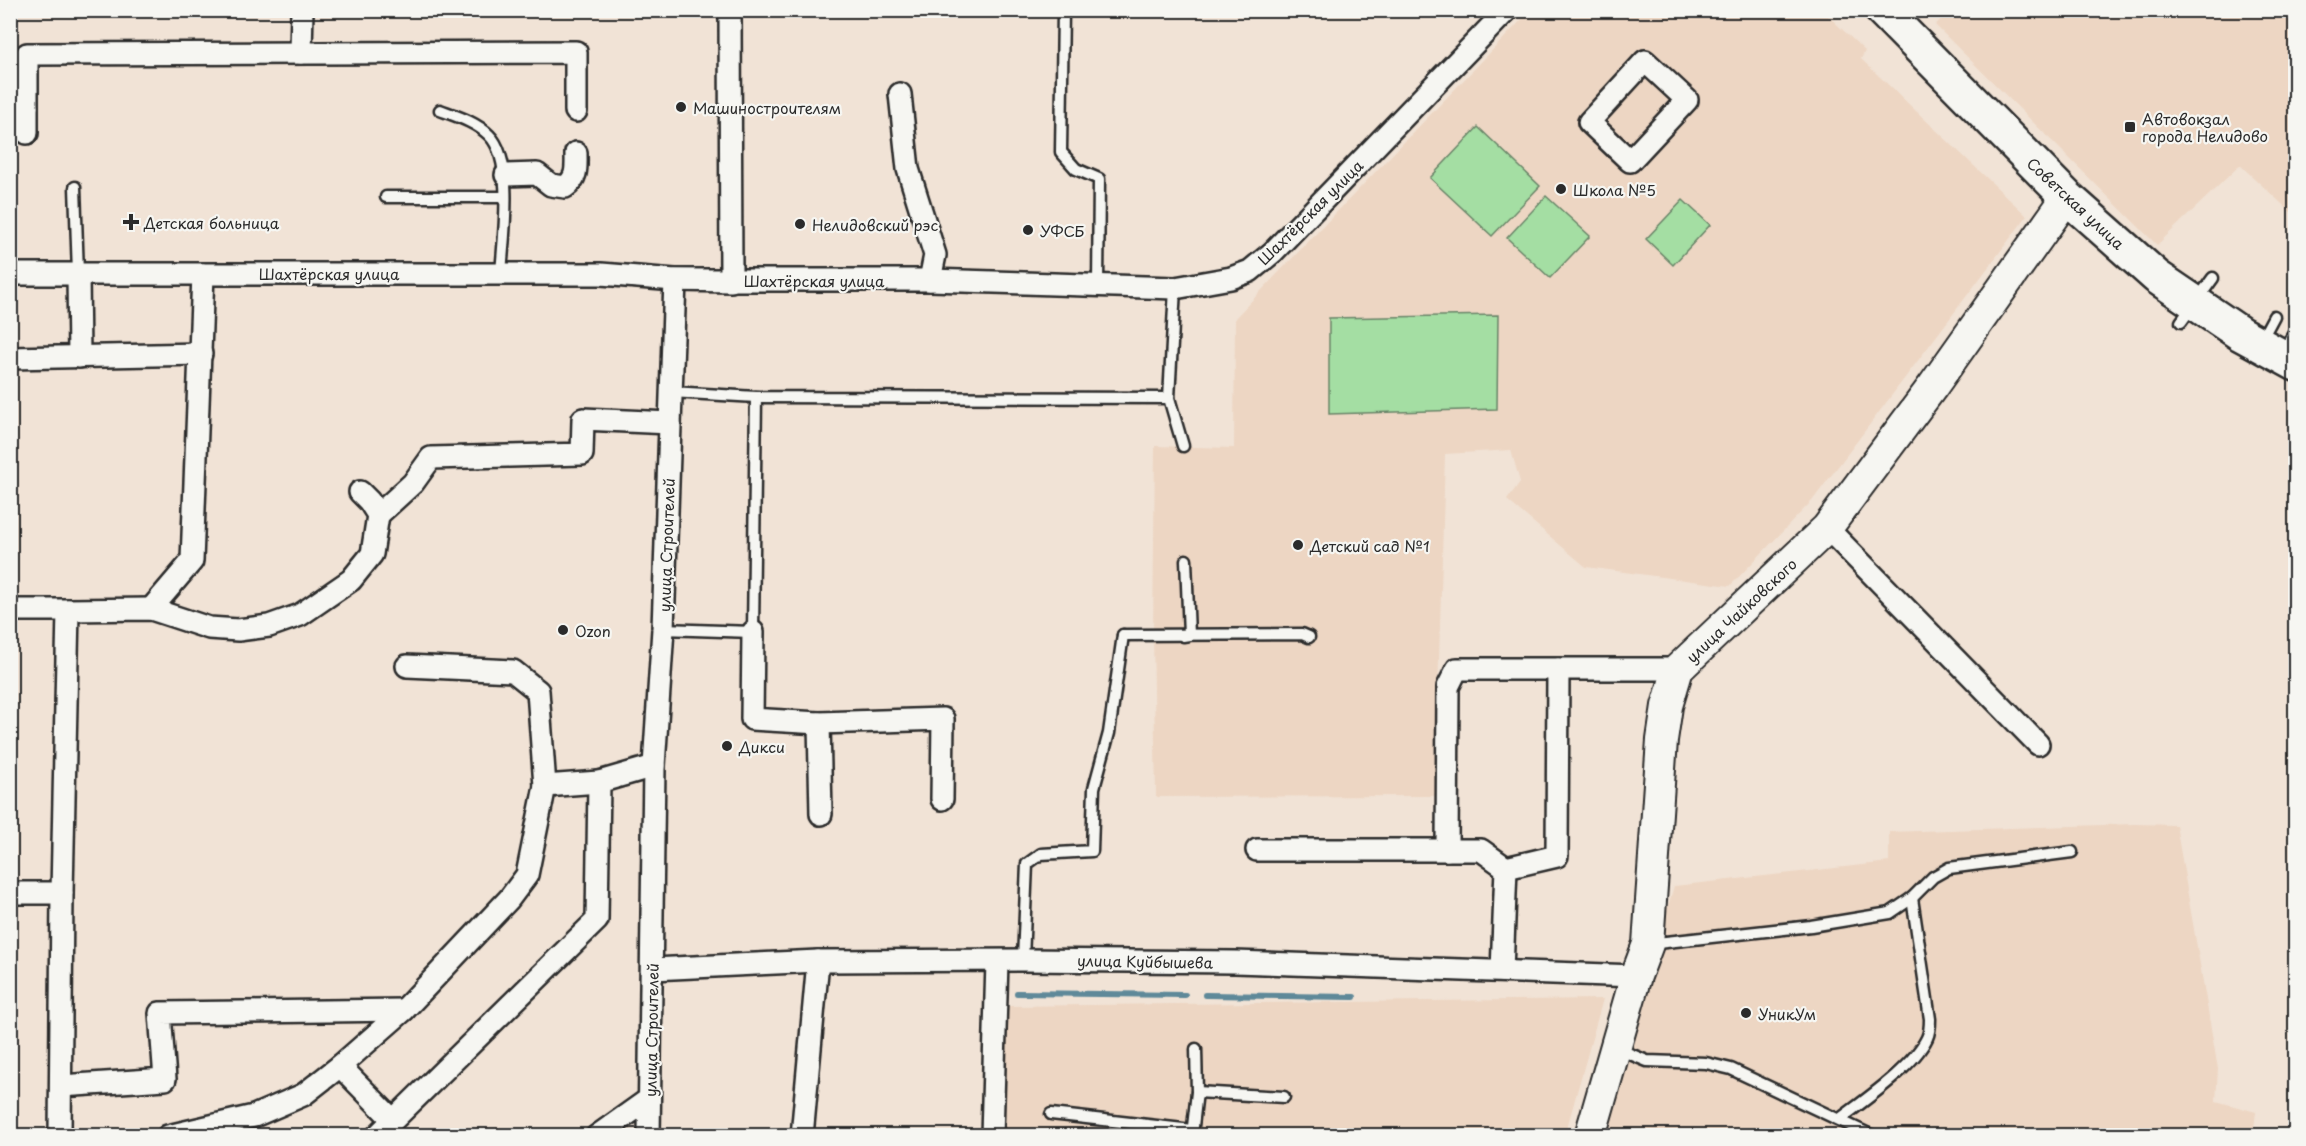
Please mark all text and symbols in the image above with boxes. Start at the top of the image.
place label: Машиностроителям [693,96,841,119]
marker: Машиностроителям [674,100,688,114]
place label: Автовокзал города Нелидово [2142,107,2268,147]
marker: Автовокзал города Нелидово [2123,120,2137,134]
street label: Советская улица [2022,152,2130,255]
street label: Шахтёрская улица [1252,154,1368,270]
place label: Школа №5 [1573,178,1656,201]
marker: Школа №5 [1554,182,1568,196]
place label: Детская больница [143,211,280,234]
marker: Детская больница [122,213,140,231]
place label: Нелидовский рэс [812,213,938,236]
marker: Нелидовский рэс [793,217,807,231]
place label: УФСБ [1040,219,1085,242]
marker: УФСБ [1021,223,1035,237]
street label: Шахтёрская улица [259,262,400,285]
street label: Шахтёрская улица [744,269,885,292]
street label: улица Строителей [652,478,680,612]
place label: Детский сад №1 [1309,534,1430,557]
marker: Детский сад №1 [1291,538,1305,552]
street label: улица Чайковского [1680,552,1802,668]
place label: Ozon [575,619,611,642]
marker: Ozon [556,623,570,637]
place label: Дикси [738,735,785,758]
marker: Дикси [720,739,734,753]
street label: улица Куйбышева [1077,948,1214,974]
street label: улица Строителей [638,963,664,1097]
place label: УникУм [1758,1002,1816,1025]
marker: УникУм [1739,1006,1753,1020]

